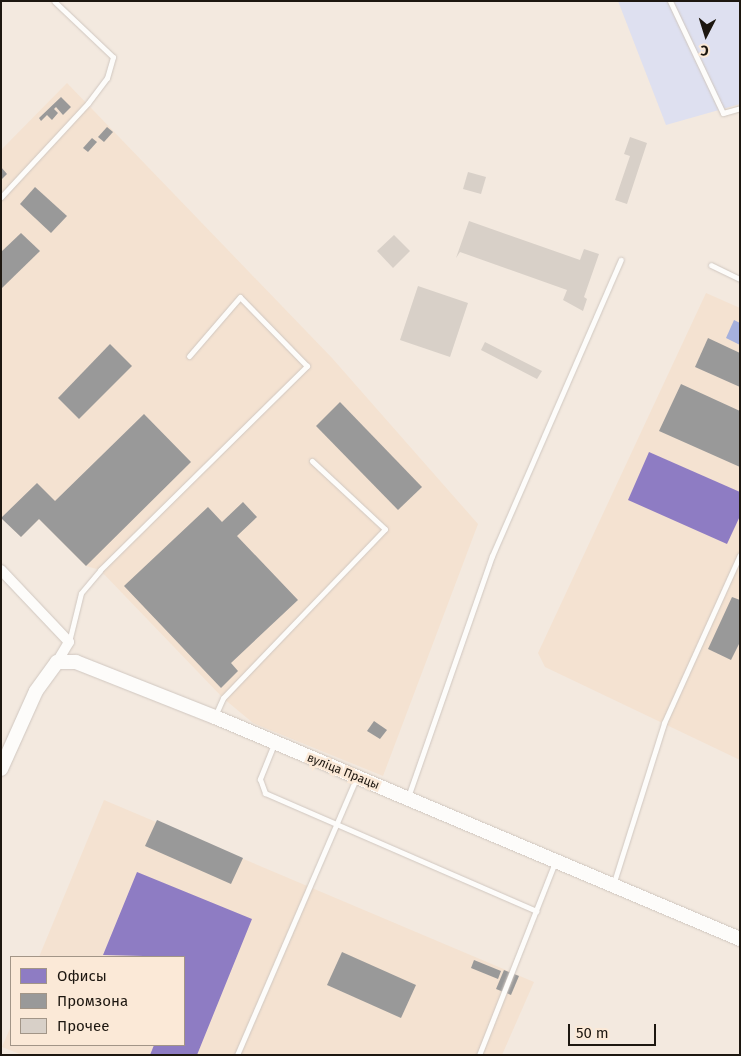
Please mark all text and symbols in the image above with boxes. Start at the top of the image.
north arrow [681,10,731,60]
text: С [700,42,709,59]
street label: вуліца Працы [305,751,381,793]
legend [10,956,185,1046]
text: Офисы [57,967,107,985]
text: Промзона [57,992,128,1010]
scale bar [571,1014,658,1046]
text: Прочее [57,1017,109,1035]
text: 50 m [576,1024,609,1042]

